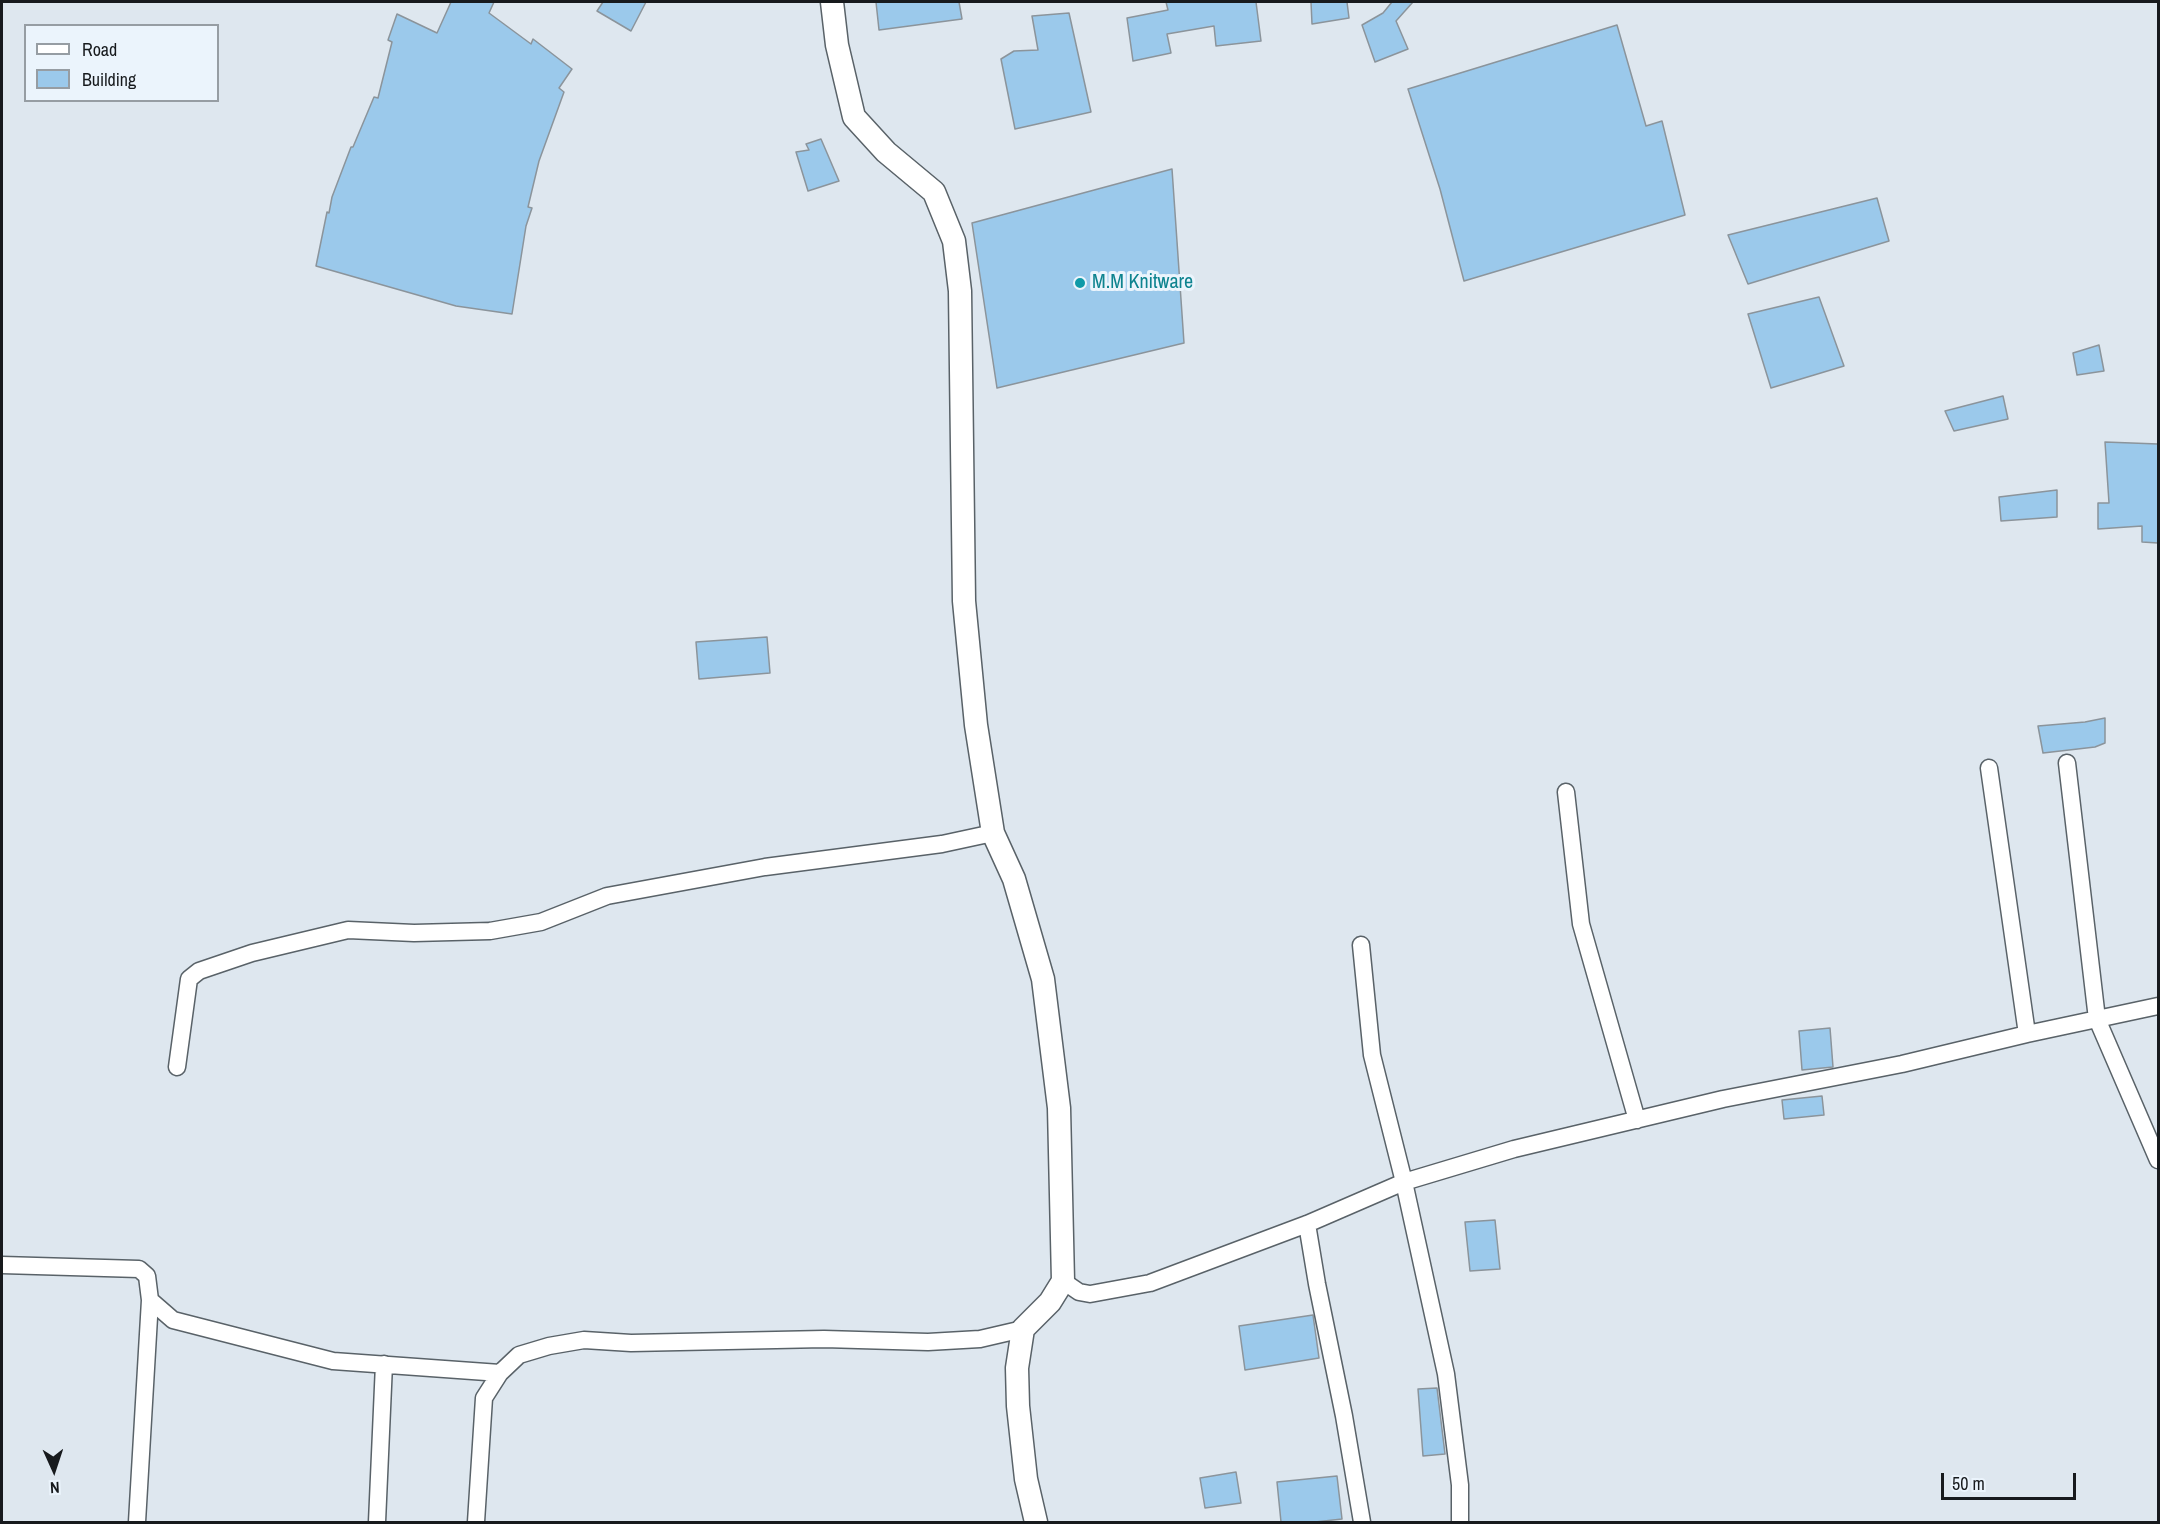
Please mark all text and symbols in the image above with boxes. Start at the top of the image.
legend [24,24,219,102]
text: Road [82,37,117,62]
text: Building [82,67,136,92]
place label: M.M Knitware [1092,271,1193,295]
marker: M.M Knitware [1073,276,1087,290]
north arrow [24,1440,84,1500]
scale bar [1944,1461,2079,1499]
text: 50 m [1952,1471,1985,1496]
text: N [50,1477,60,1499]

